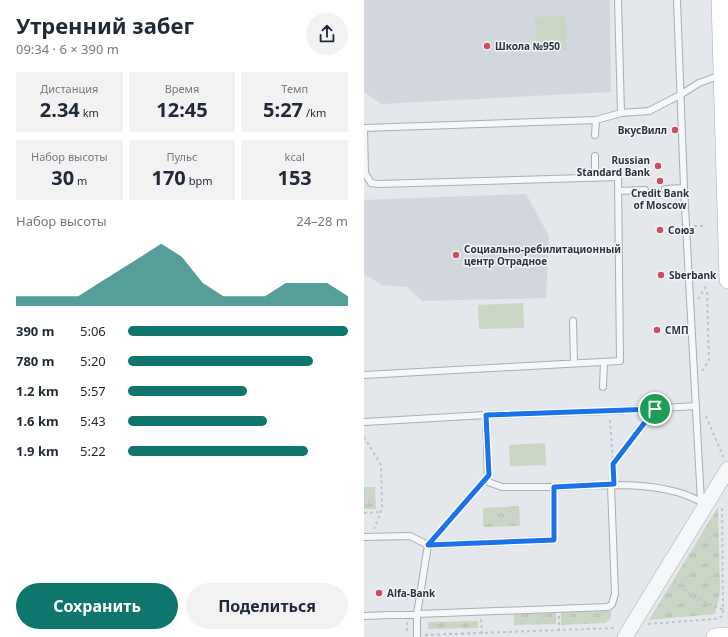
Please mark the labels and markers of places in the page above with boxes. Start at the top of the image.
place label: Школа №950 [495,39,560,53]
marker: Школа №950 [482,41,492,51]
place label: ВкусВилл [618,123,667,137]
marker: ВкусВилл [670,125,680,135]
place label: Russian Standard Bank [577,153,651,179]
marker: Russian Standard Bank [653,161,663,171]
marker: Credit Bank of Moscow [655,176,665,186]
place label: Credit Bank of Moscow [631,186,690,212]
place label: Союз [668,223,694,237]
marker: Союз [655,225,665,235]
place label: Социально-ребилитационный центр Отрадное [464,242,621,268]
marker: Социально-ребилитационный центр Отрадное [451,250,461,260]
place label: Sberbank [669,268,717,282]
marker: Sberbank [656,270,666,280]
place label: СМП [665,323,689,337]
marker: СМП [652,325,662,335]
pin [638,392,672,426]
place label: Alfa-Bank [387,586,436,600]
marker: Alfa-Bank [374,588,384,598]

